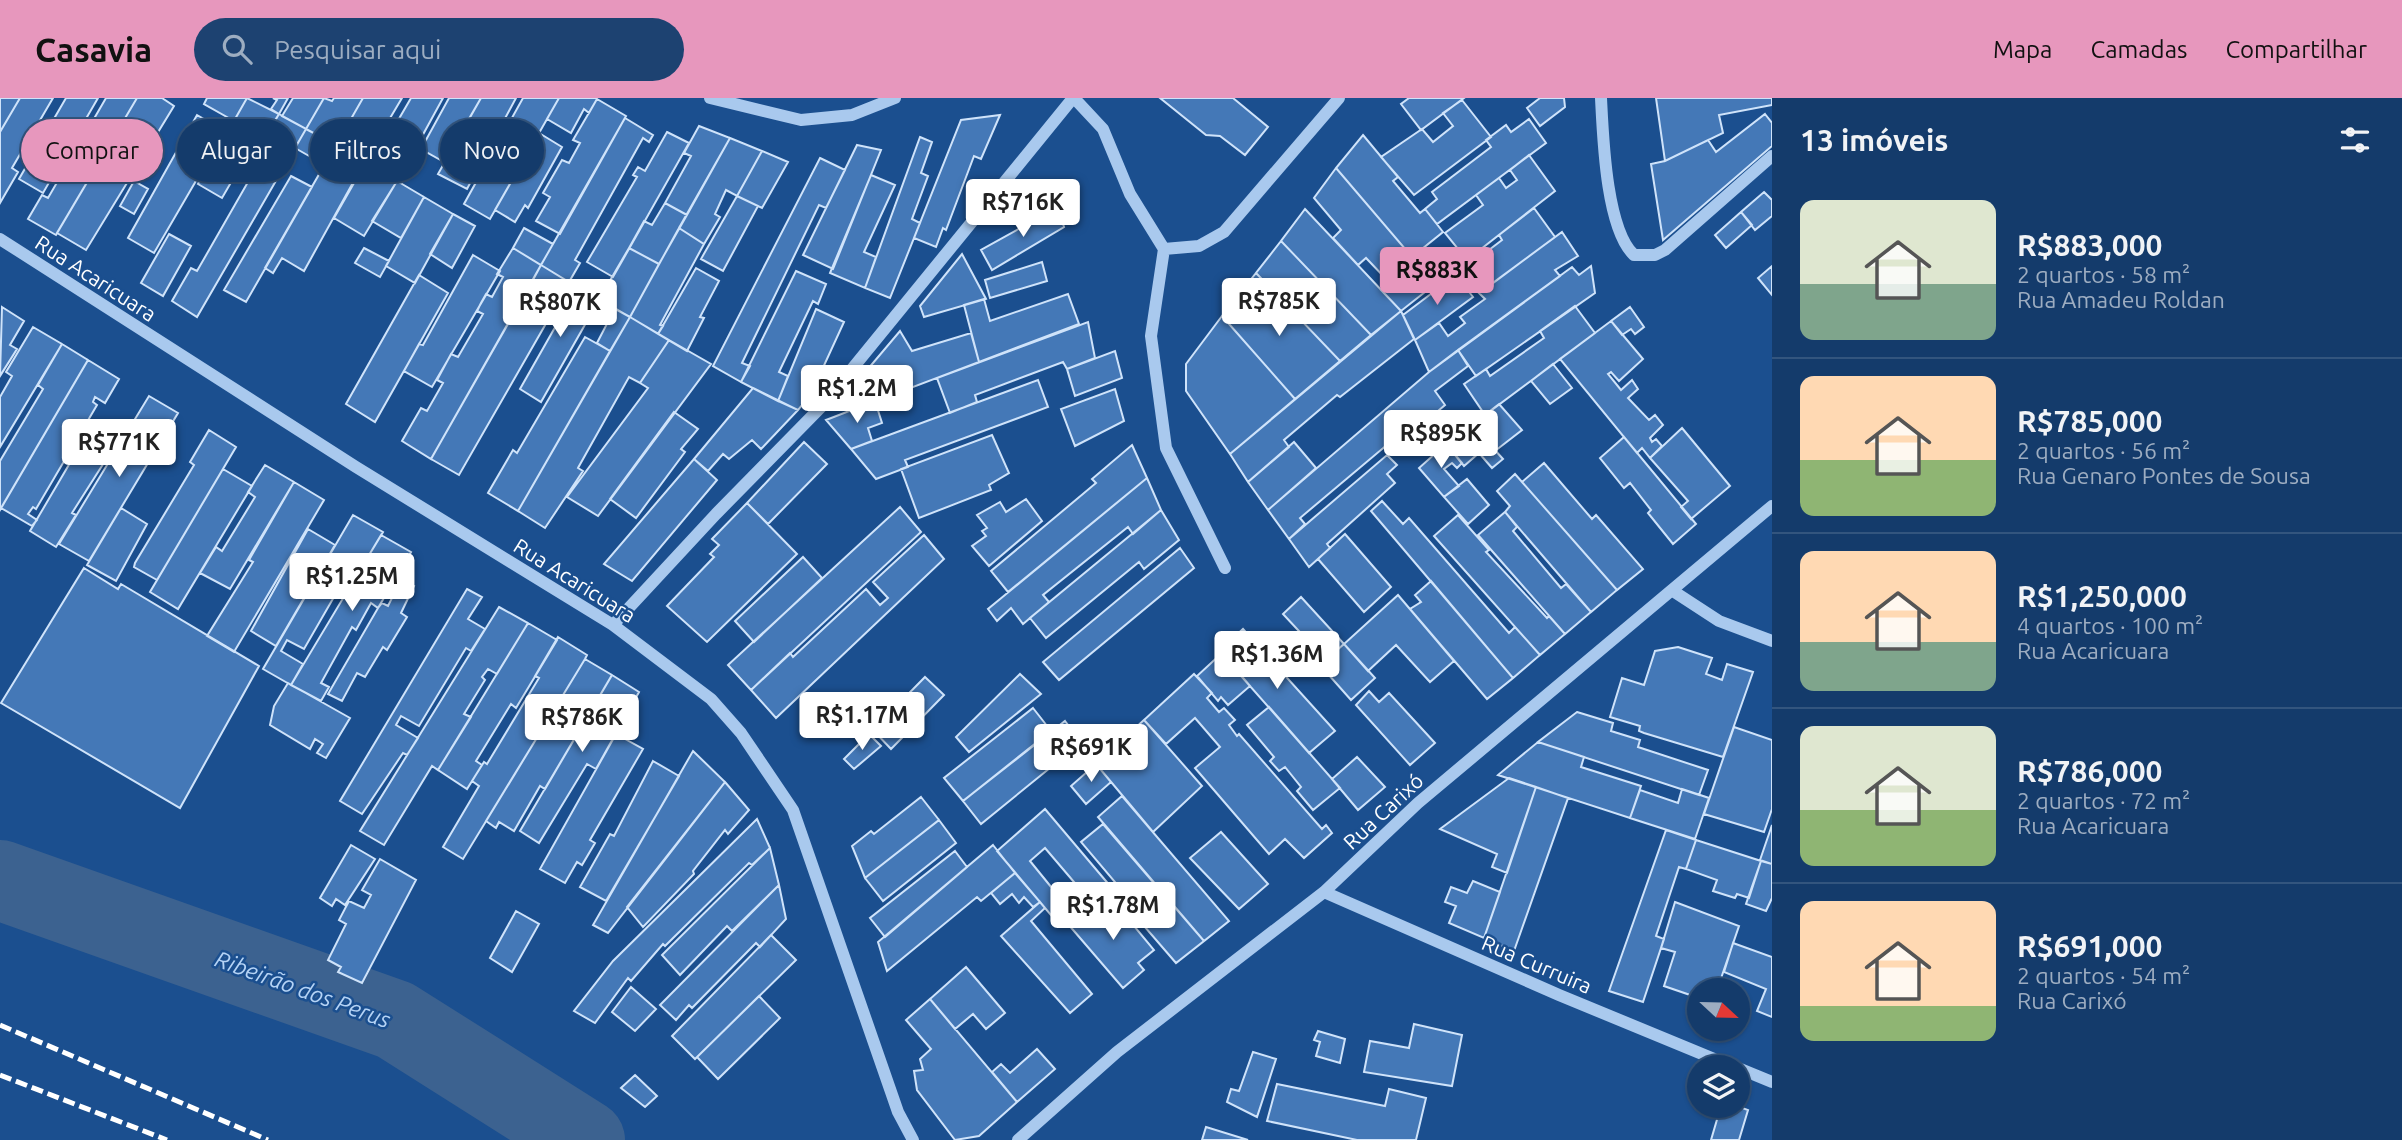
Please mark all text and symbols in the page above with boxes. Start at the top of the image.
search box [194,18,684,81]
icon: search [218,30,256,68]
text: Casavia [35,31,152,68]
text: Pesquisar aqui [274,35,441,64]
text: Mapa [1993,36,2052,63]
text: Camadas [2090,36,2187,63]
text: Compartilhar [2225,36,2367,63]
chip: Comprar [21,119,163,182]
chip: Alugar [177,119,296,182]
chip: Filtros [310,119,426,182]
chip: Novo [440,119,544,182]
icon: filters [2336,121,2374,159]
text: 13 imóveis [1800,123,1948,157]
pin: R$716K [966,180,1080,239]
text: R$716K [982,189,1064,214]
icon: home [1856,228,1940,312]
text: R$883,000 [2017,228,2163,262]
street label: Rua Acaricuara [31,230,161,326]
pin: R$883K [1380,248,1494,307]
text: R$883K [1396,257,1478,282]
text: 2 quartos · 58 m² [2017,262,2190,287]
pin: R$785K [1222,278,1336,338]
pin: R$807K [503,280,617,339]
text: Rua Amadeu Roldan [2017,287,2225,312]
text: R$785K [1238,288,1320,313]
text: R$807K [519,289,601,314]
pin: R$1.2M [800,366,914,425]
text: R$1.2M [817,375,897,400]
icon: home [1856,404,1940,488]
text: R$785,000 [2017,404,2163,438]
pin: R$895K [1384,410,1498,470]
pin: R$771K [62,420,176,479]
text: R$895K [1400,420,1482,445]
text: R$771K [78,429,160,454]
text: 2 quartos · 56 m² [2017,438,2190,463]
text: Rua Genaro Pontes de Sousa [2017,463,2311,488]
street label: Rua Acaricuara [510,533,640,627]
pin: R$1.25M [287,554,417,613]
text: R$1.25M [305,563,399,588]
icon: home [1856,579,1940,663]
text: R$1,250,000 [2017,579,2187,613]
text: 4 quartos · 100 m² [2017,613,2203,638]
pin: R$1.36M [1212,632,1342,691]
text: Rua Acaricuara [2017,638,2169,663]
text: R$1.36M [1230,641,1324,666]
pin: R$1.17M [797,692,927,752]
pin: R$786K [525,694,639,754]
text: R$1.17M [815,702,909,727]
text: R$786K [541,704,623,729]
pin: R$691K [1034,724,1148,784]
text: R$691K [1050,734,1132,759]
icon: home [1856,754,1940,838]
text: R$786,000 [2017,754,2163,788]
street label: Rua Carixó [1338,768,1428,854]
text: 2 quartos · 72 m² [2017,788,2190,813]
text: Rua Acaricuara [2017,813,2169,838]
pin: R$1.78M [1048,882,1178,942]
text: R$1.78M [1066,892,1160,917]
icon: home [1856,929,1940,1013]
text: R$691,000 [2017,929,2163,963]
street label: Rua Curruira [1478,930,1596,998]
water label: Ribeirão dos Perus [212,946,394,1032]
text: 2 quartos · 54 m² [2017,963,2190,988]
north arrow [1687,978,1750,1041]
map controls [1687,978,1750,1118]
text: Rua Carixó [2017,988,2127,1013]
button: layers [1687,1055,1750,1118]

